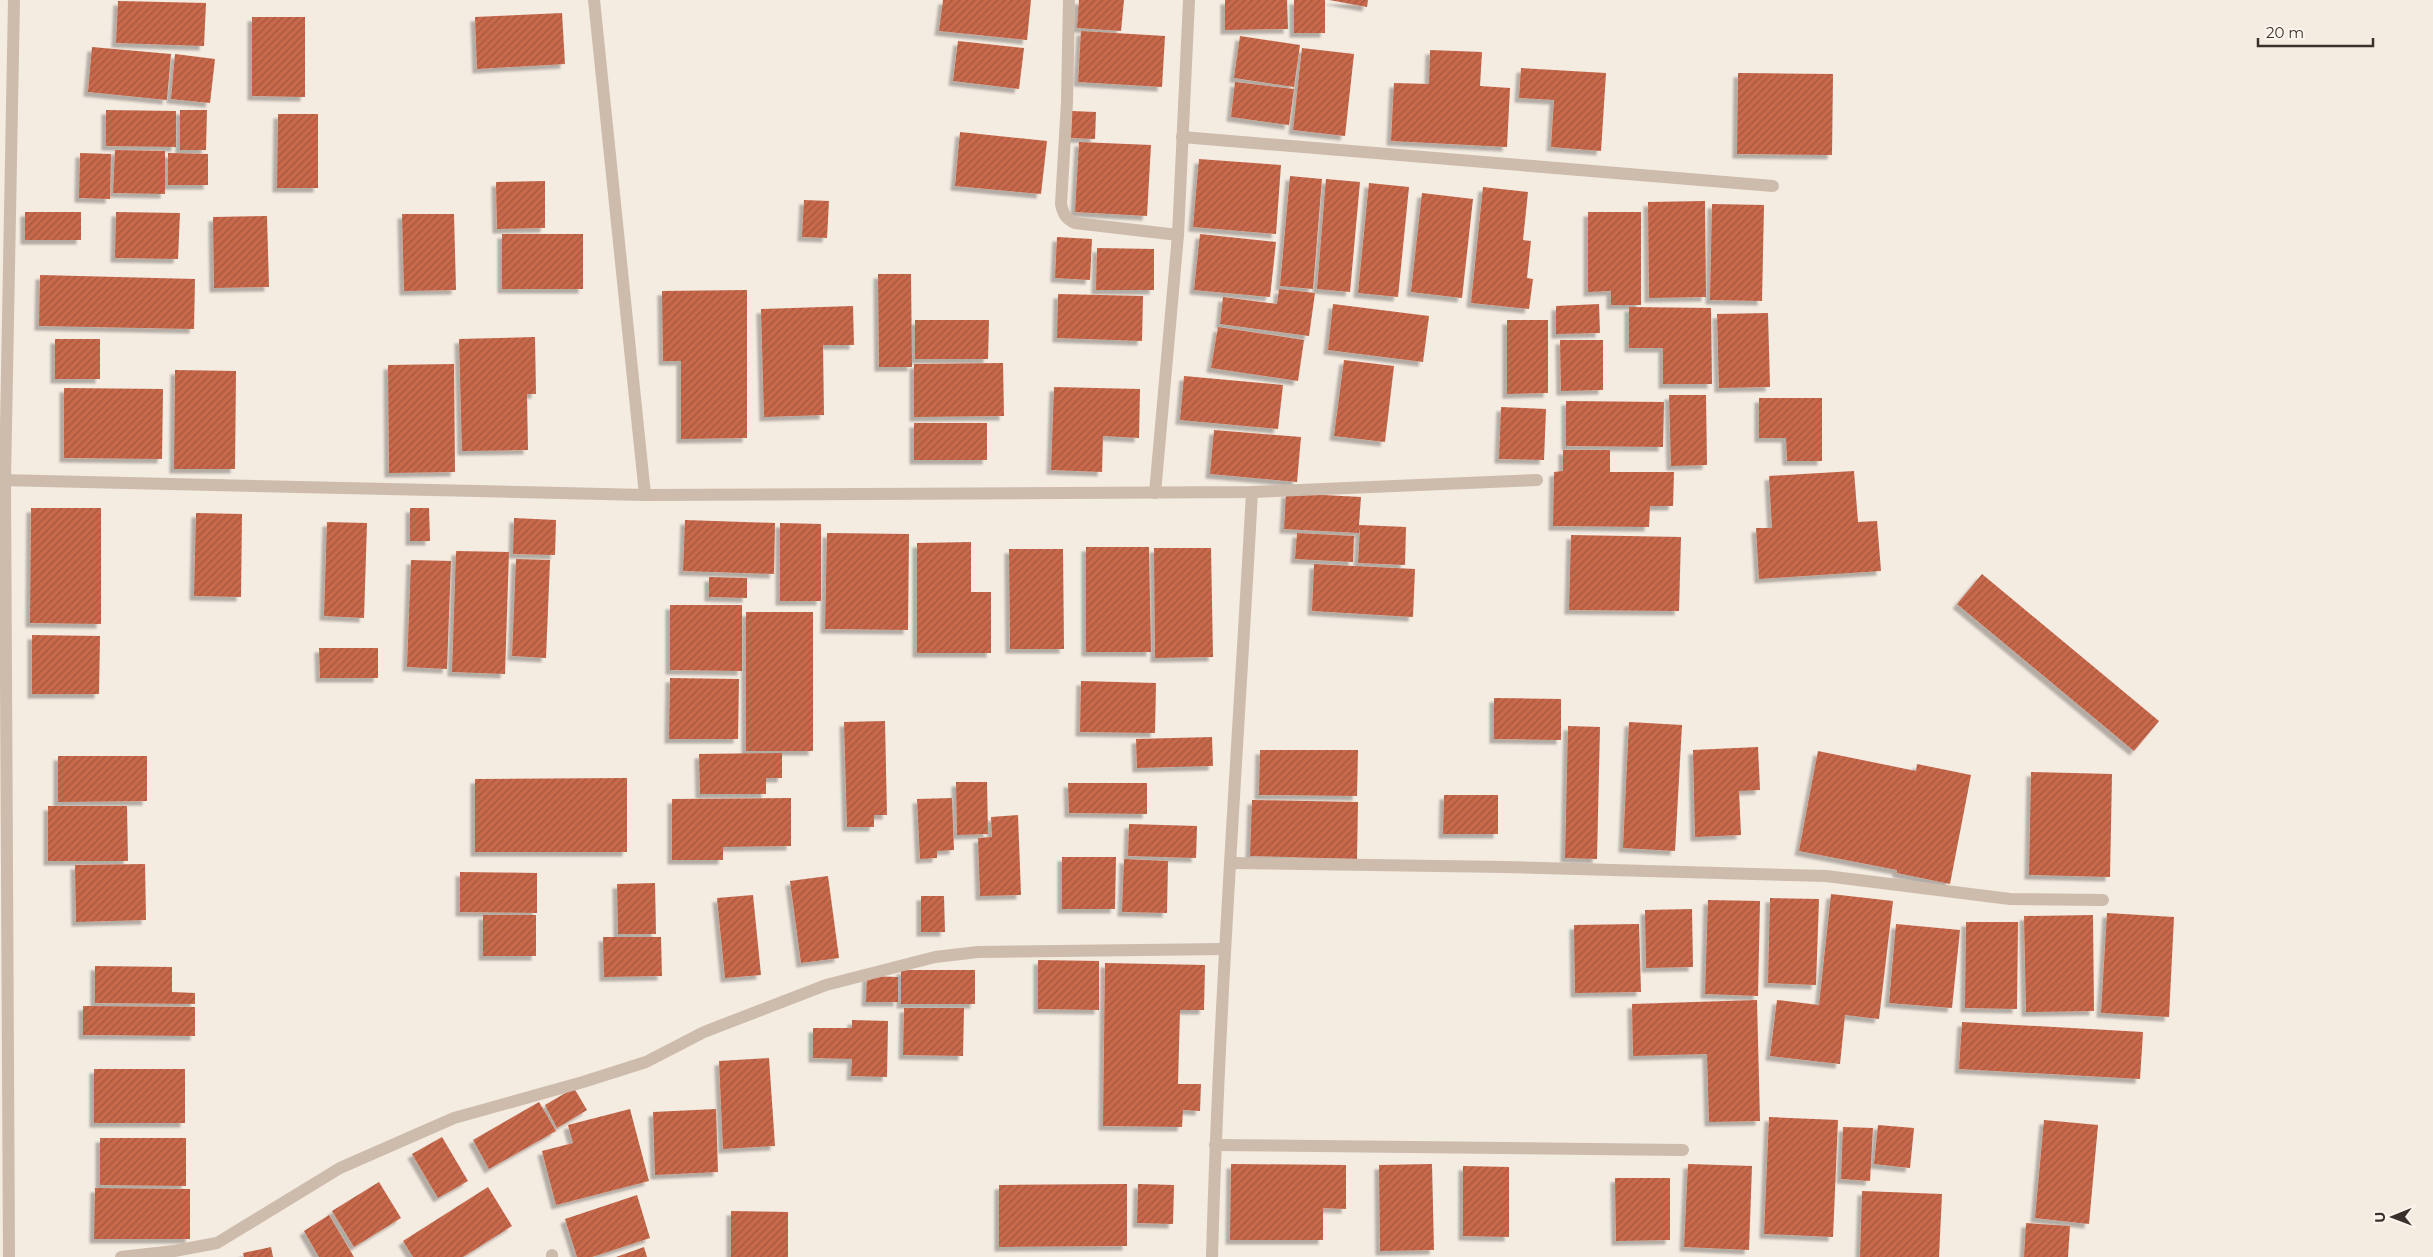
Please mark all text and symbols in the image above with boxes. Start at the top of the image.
scale bar [2258,15,2373,47]
text: 20 m [2266,23,2304,42]
north arrow [2368,1192,2418,1242]
text: U [2371,1212,2389,1223]

